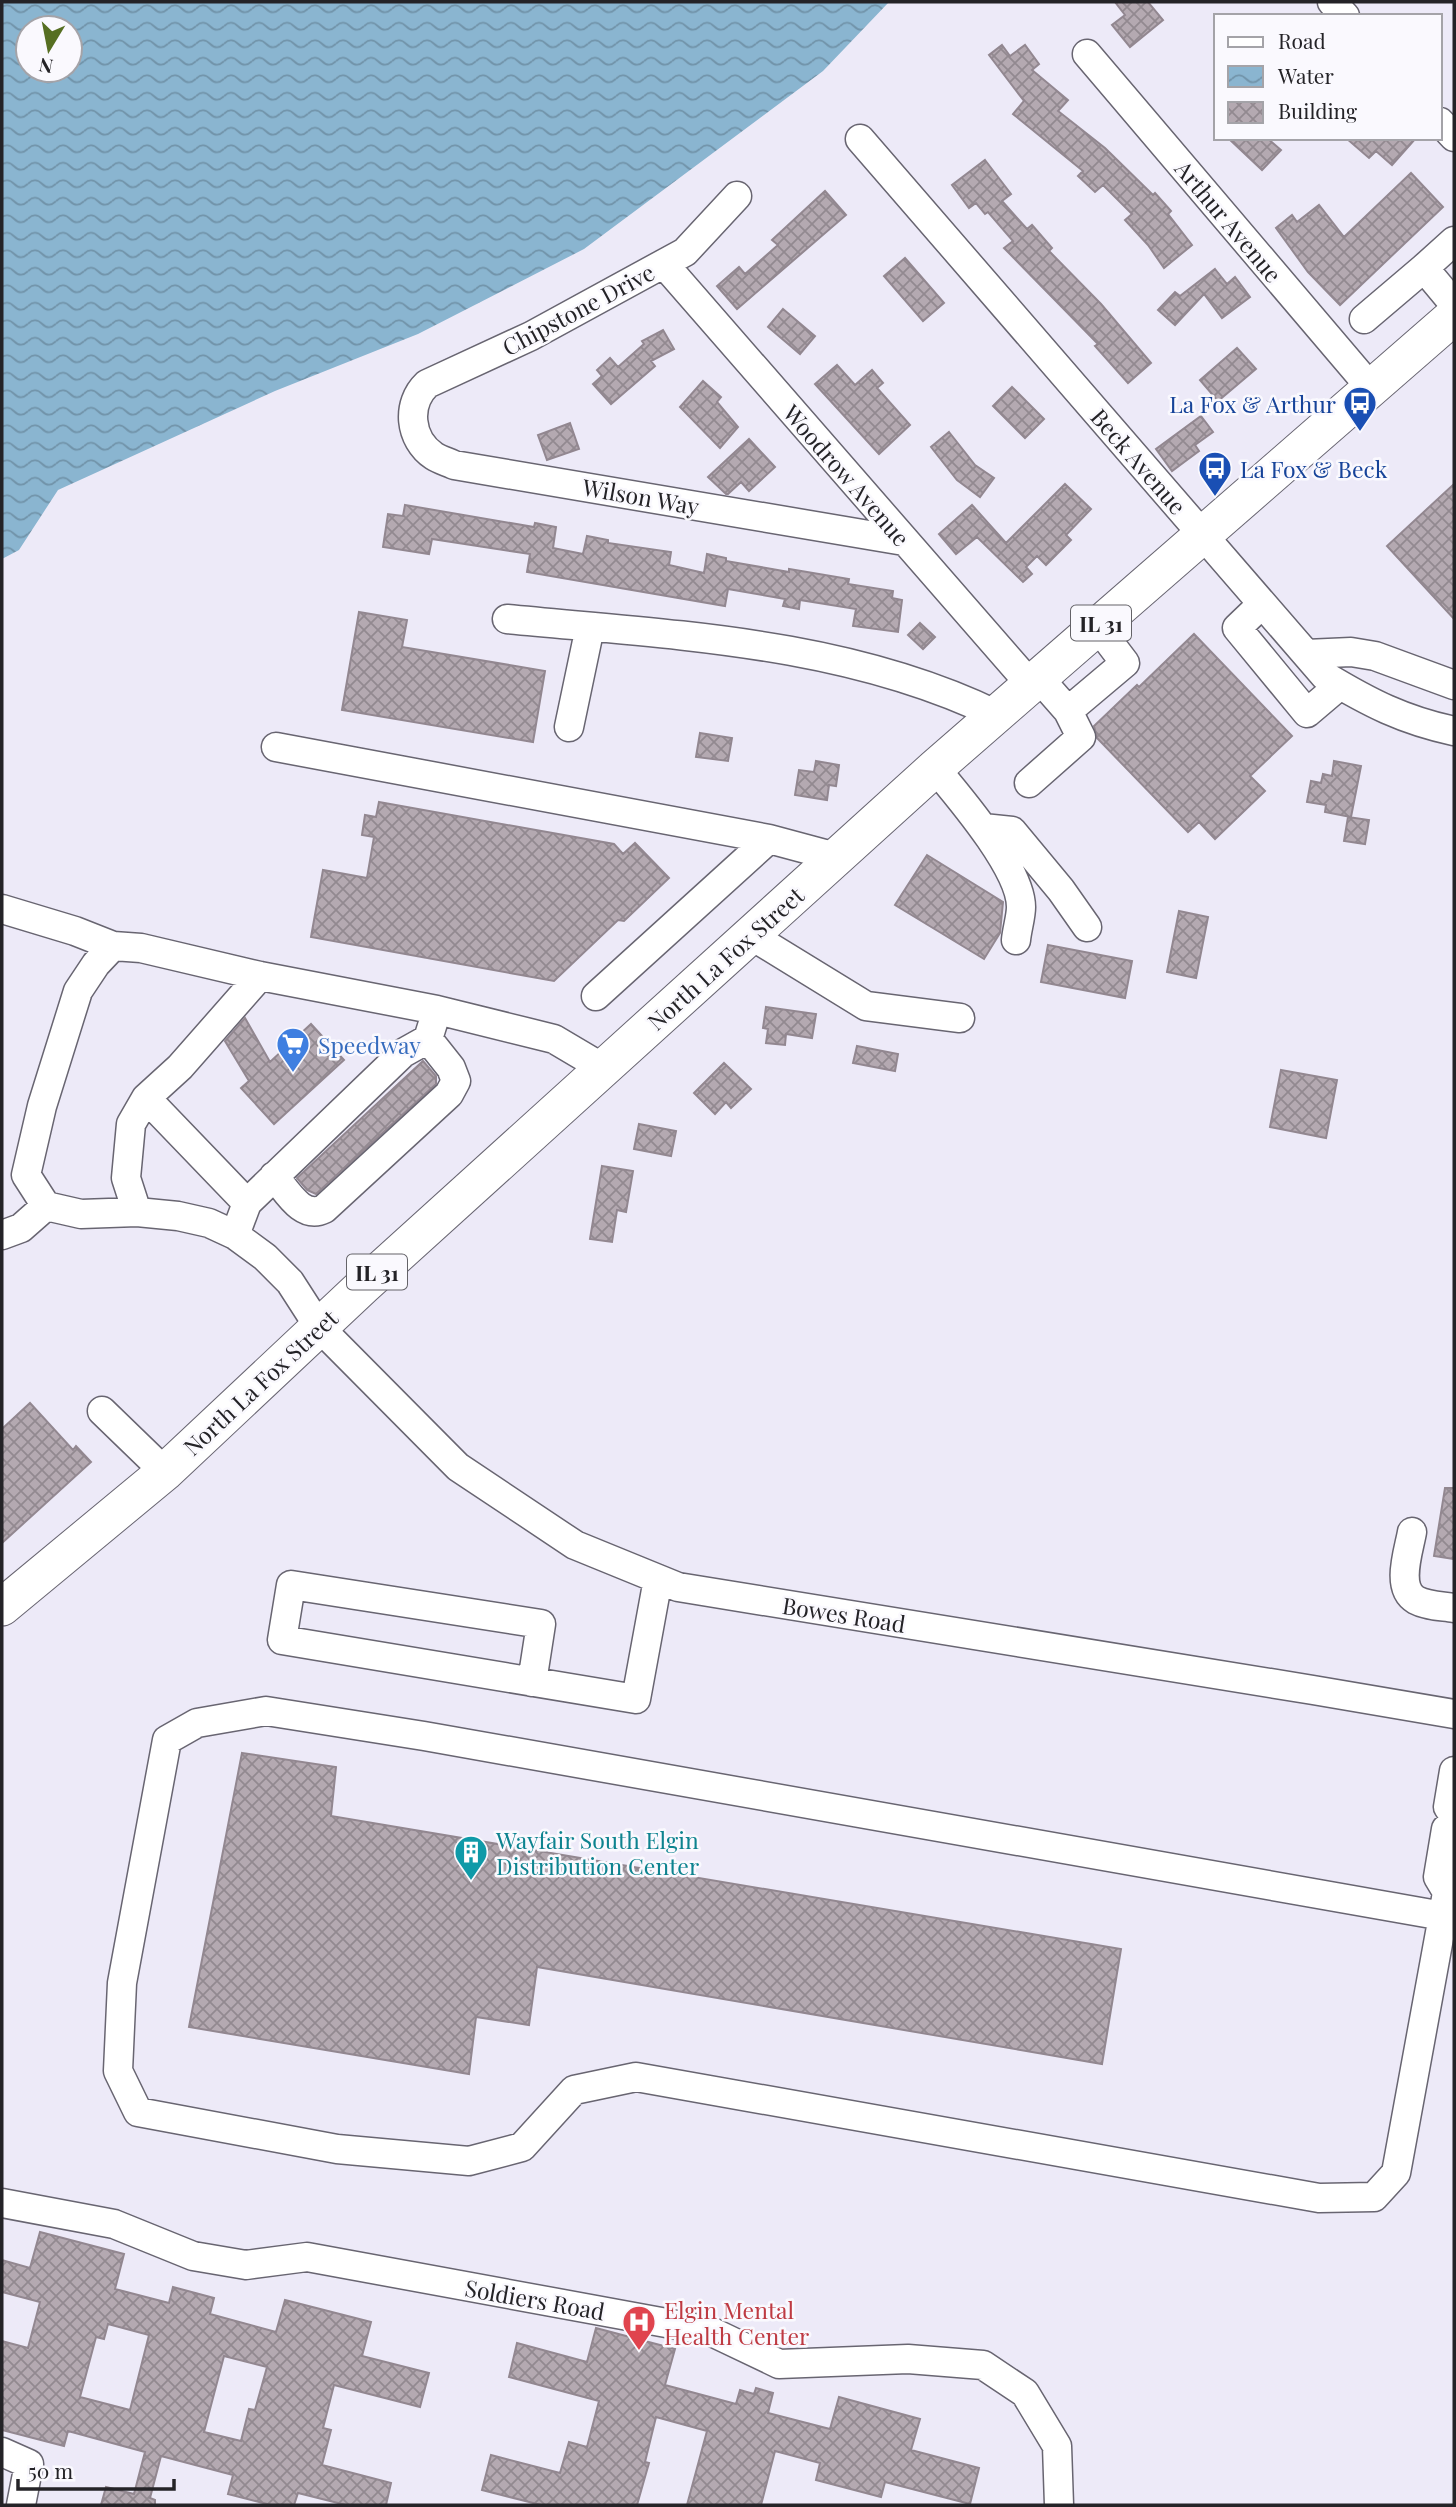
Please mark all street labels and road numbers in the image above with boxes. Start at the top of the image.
street label: Arthur Avenue [1168,153,1289,289]
street label: Chipstone Drive [497,256,659,362]
street label: Woodrow Avenue [776,397,917,552]
street label: Beck Avenue [1085,402,1193,520]
street label: Wilson Way [579,470,702,522]
road number: IL 31 [1071,606,1131,640]
street label: North La Fox Street [640,879,810,1037]
road number: IL 31 [347,1254,407,1290]
street label: North La Fox Street [176,1302,344,1462]
street label: Bowes Road [780,1589,908,1639]
street label: Soldiers Road [463,2271,607,2327]

